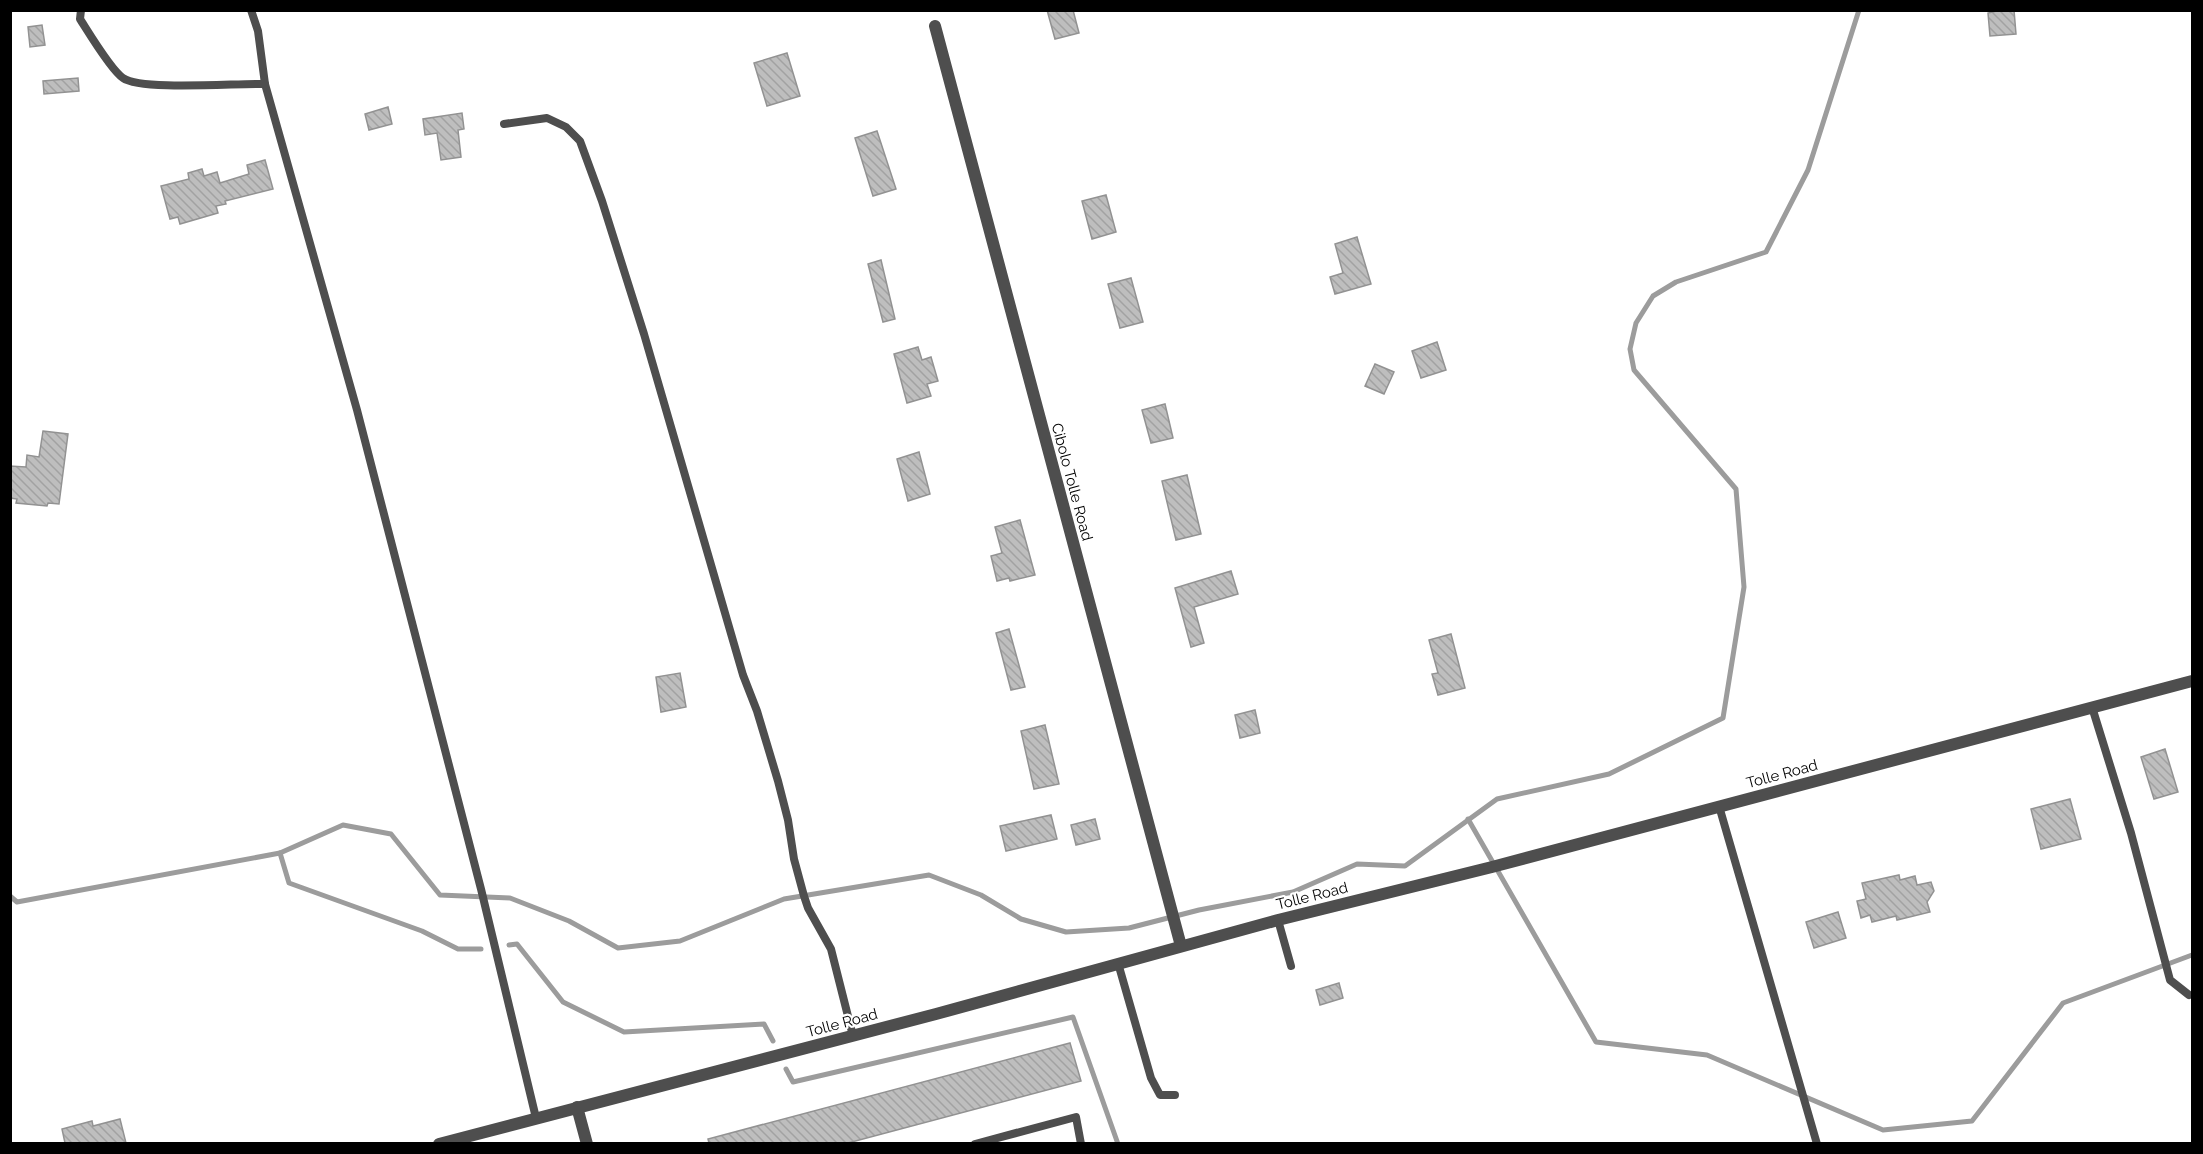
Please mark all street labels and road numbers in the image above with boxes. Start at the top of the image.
street label: Cibolo Tolle Road [1048,421,1096,543]
street label: Tolle Road [1744,756,1820,792]
street label: Tolle Road [1274,878,1350,914]
street label: Tolle Road [804,1005,880,1041]

